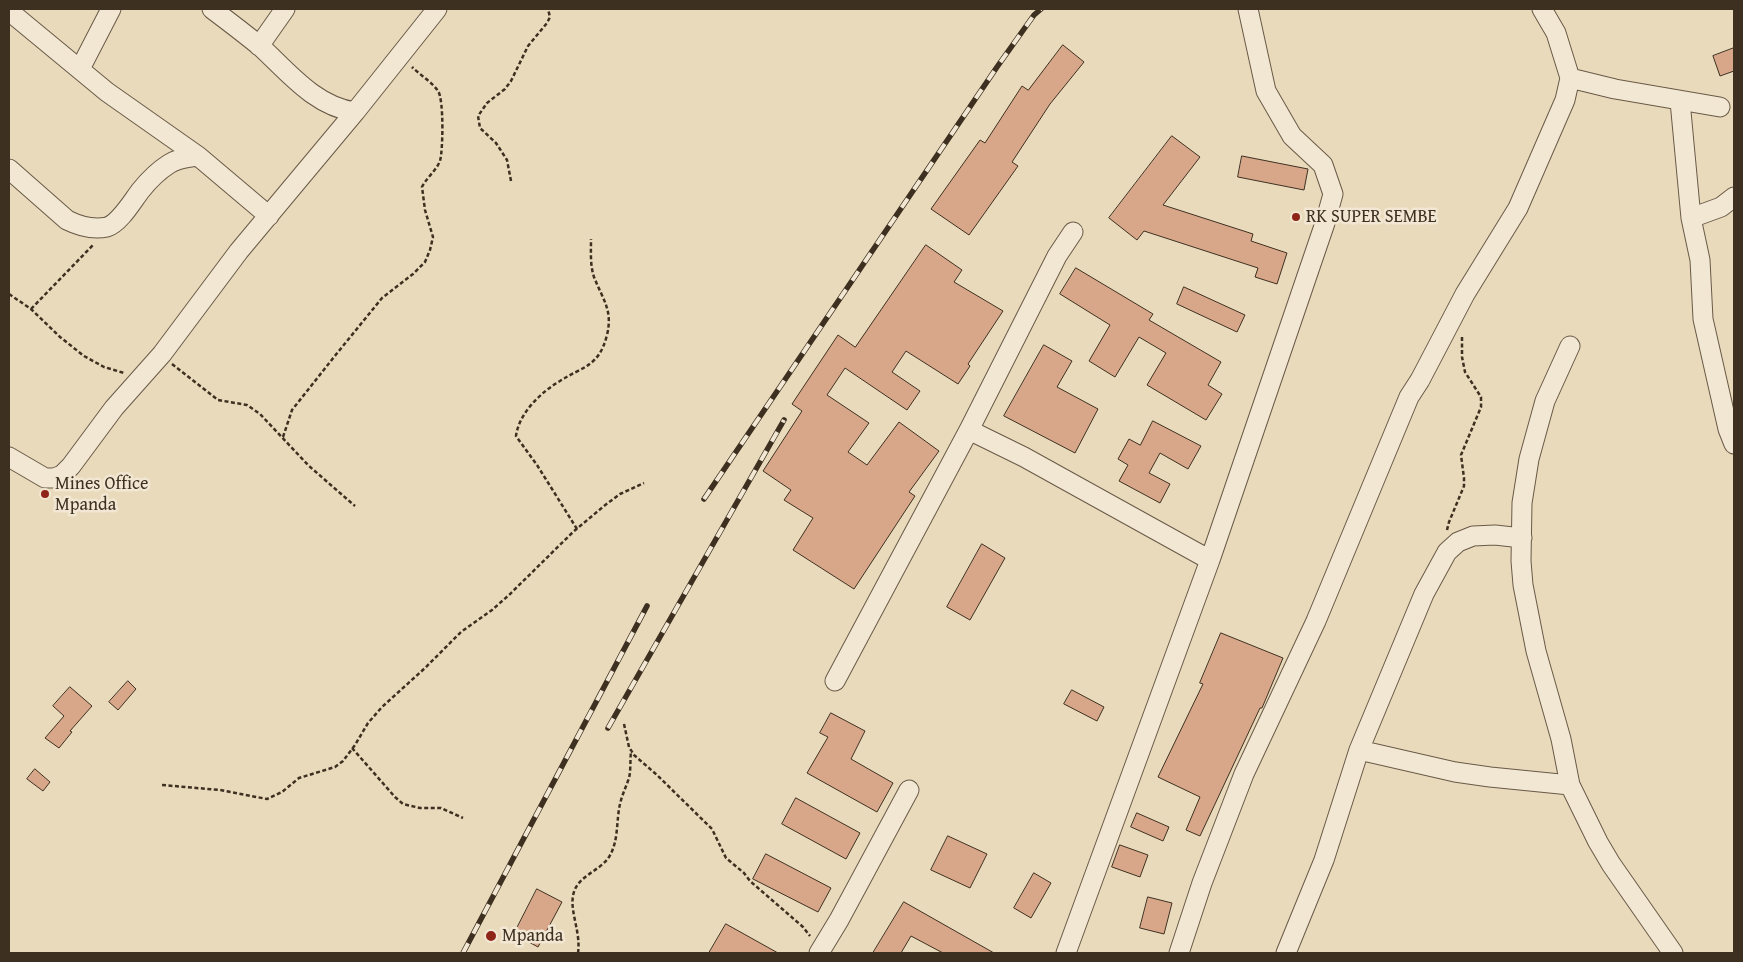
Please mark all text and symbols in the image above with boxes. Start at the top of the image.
place label: RK SUPER SEMBE [1306,206,1437,228]
marker: RK SUPER SEMBE [1290,211,1302,223]
place label: Mines Office Mpanda [55,473,148,516]
marker: Mines Office Mpanda [39,488,51,500]
place label: Mpanda [502,925,563,947]
marker: Mpanda [484,929,498,943]

